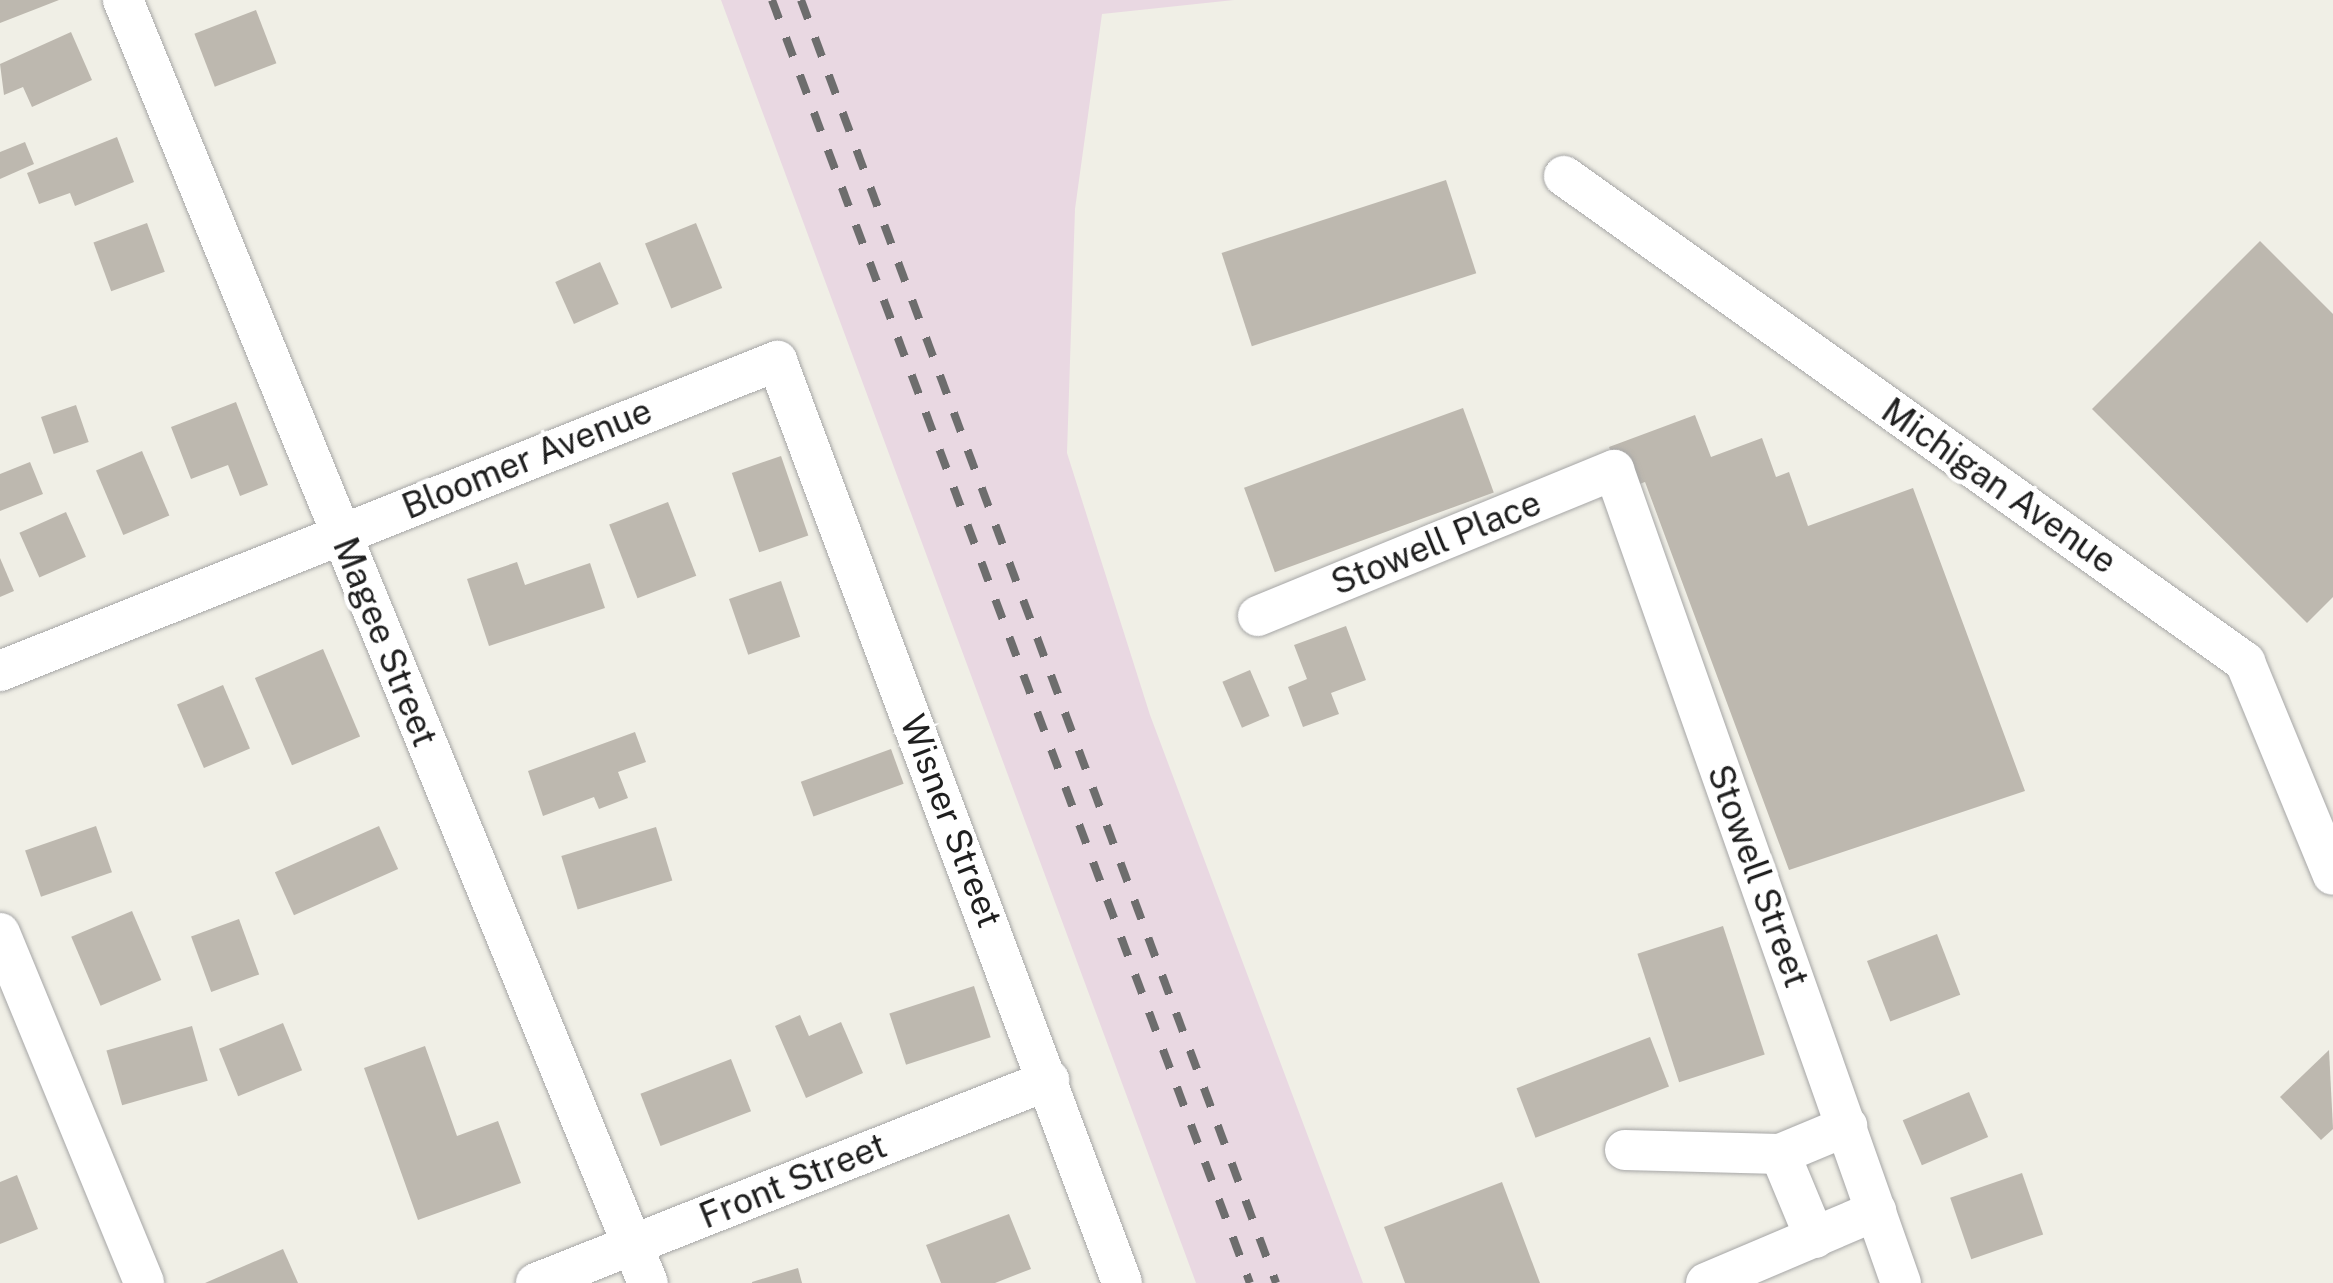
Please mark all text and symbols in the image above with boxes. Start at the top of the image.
street label: Michigan Avenue [1874,389,2124,583]
street label: Bloomer Avenue [396,390,658,528]
street label: Stowell Place [1325,482,1547,604]
street label: Magee Street [324,531,446,753]
street label: Wisner Street [891,709,1011,933]
street label: Stowell Street [1698,759,1818,993]
street label: Front Street [693,1124,893,1238]

